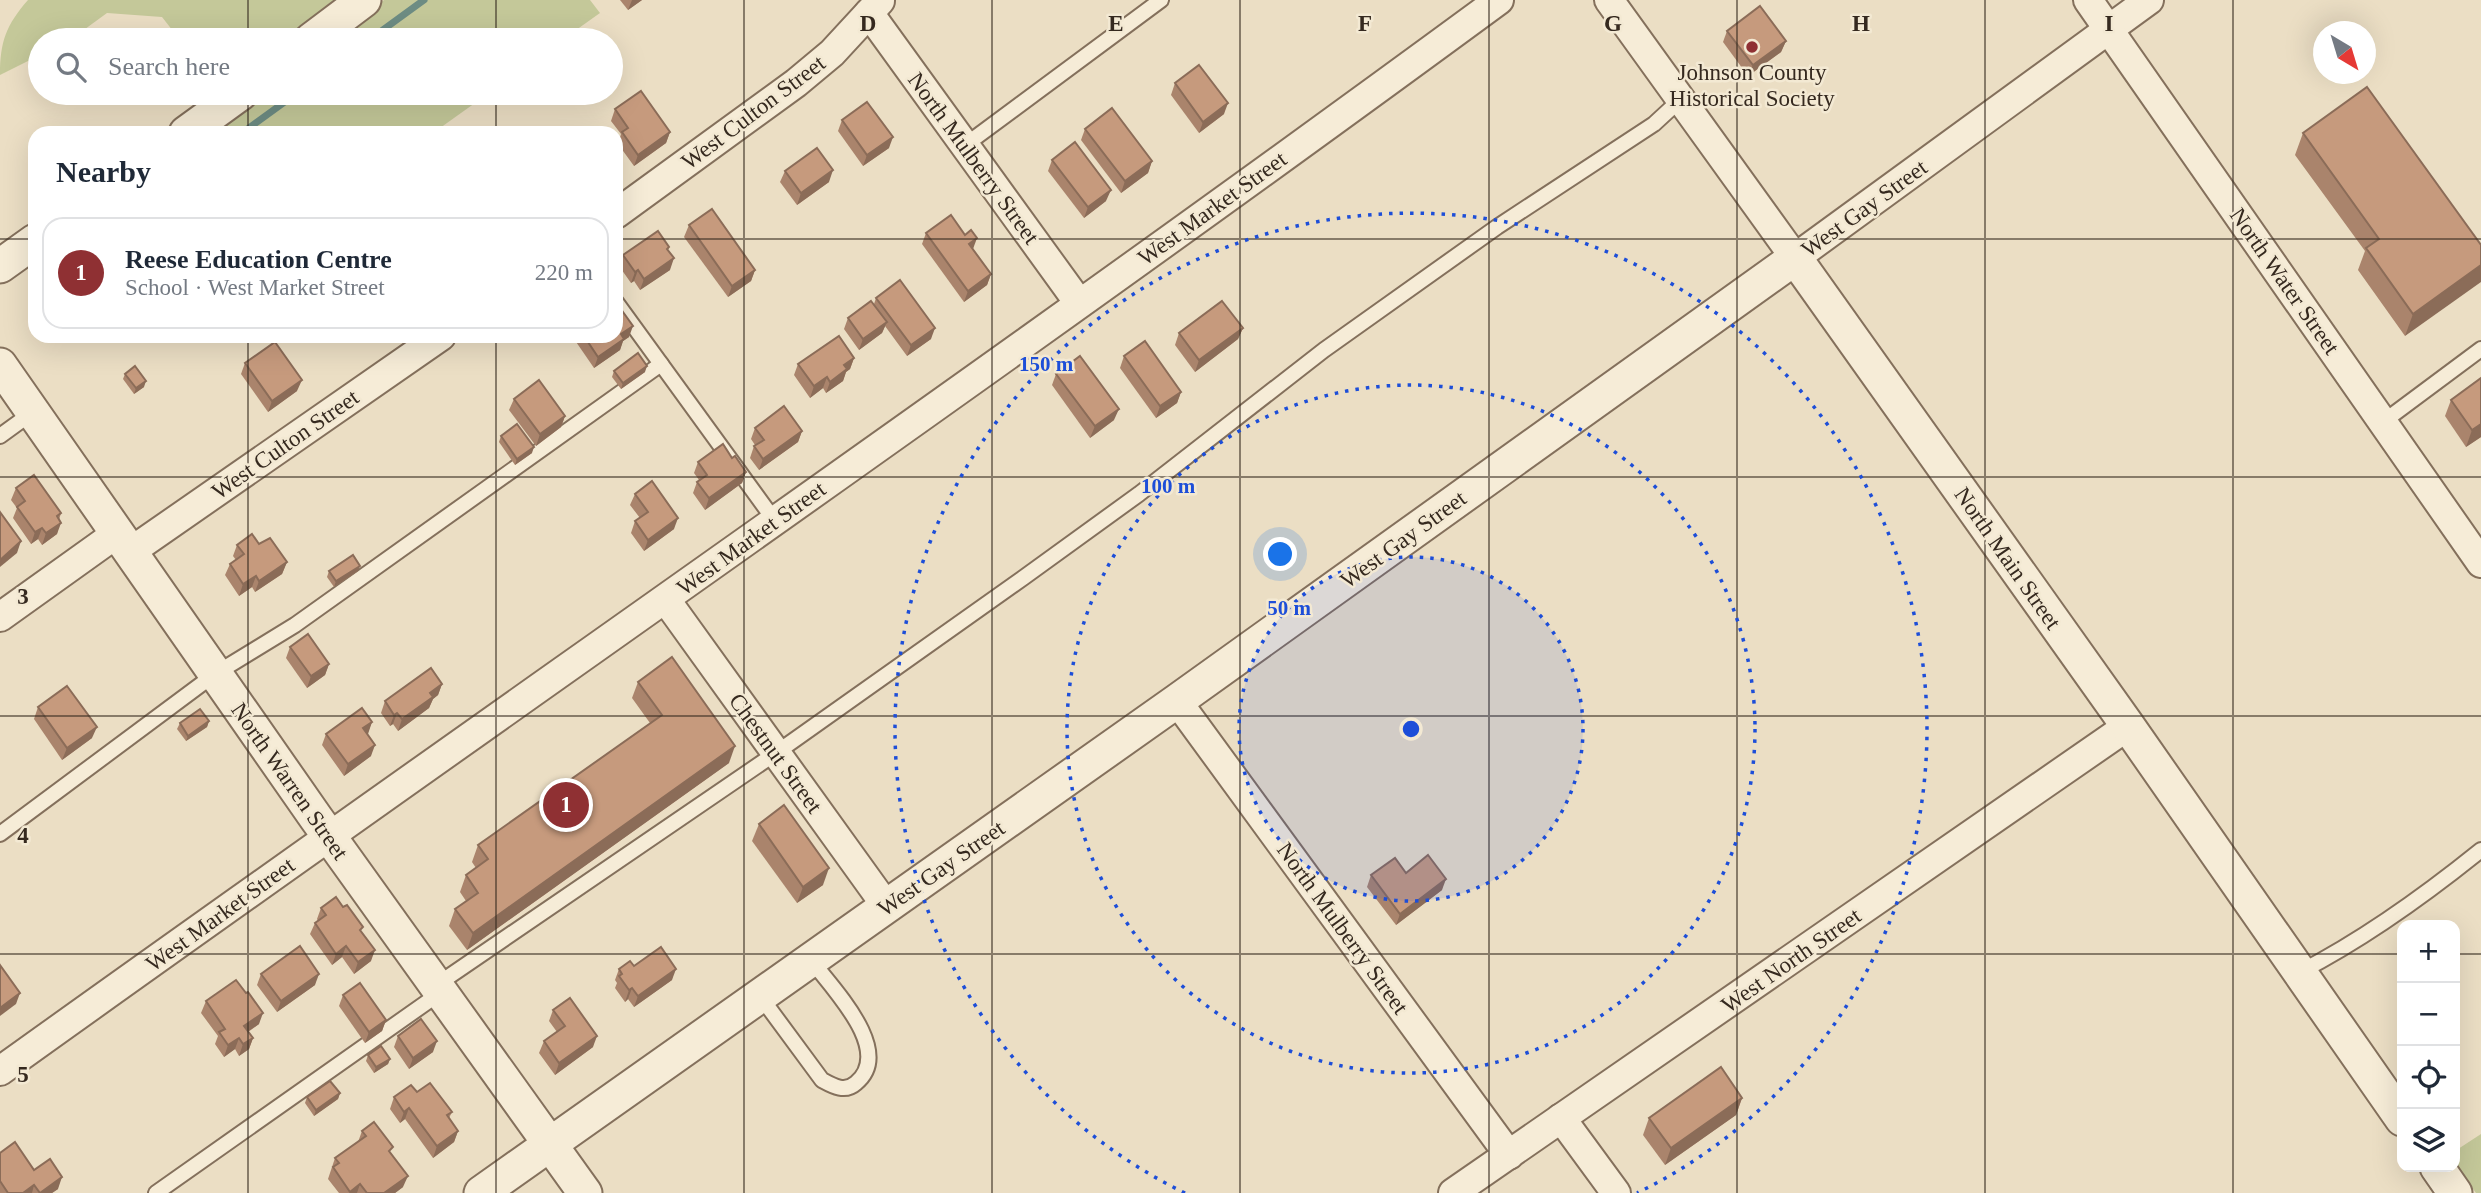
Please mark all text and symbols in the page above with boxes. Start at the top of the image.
text: D [860,11,876,36]
text: E [1108,11,1124,36]
text: F [1358,11,1372,36]
text: G [1604,11,1622,36]
text: H [1852,11,1870,36]
text: I [2105,11,2114,36]
north arrow [2313,21,2376,84]
search box [28,28,623,105]
marker: Johnson County Historical Society [1744,39,1760,55]
icon: search [52,48,90,86]
street label: West Culton Street [677,50,830,174]
text: Search here [108,52,230,81]
place label: Johnson County Historical Society [1669,60,1835,111]
street label: North Mulberry Street [903,68,1045,249]
street label: West Market Street [1133,146,1292,271]
street label: West Gay Street [1797,154,1932,262]
text: Nearby [56,155,151,188]
street label: North Water Street [2225,203,2345,360]
text: Reese Education Centre [125,245,392,274]
text: 1 [75,260,87,285]
text: 220 m [535,260,593,285]
text: School · West Market Street [125,275,385,300]
text: 150 m [1019,352,1074,376]
street label: West Culton Street [207,384,364,504]
text: 100 m [1141,474,1196,498]
street label: West Market Street [672,476,831,601]
street label: North Main Street [1949,483,2066,635]
street label: West Gay Street [1336,485,1471,593]
your location [1263,537,1297,571]
text: 3 [17,584,29,609]
text: 50 m [1267,596,1311,620]
street label: Chestnut Street [724,689,828,818]
street label: North Warren Street [226,698,353,865]
centre of rings [1399,717,1423,741]
pin: 1 [543,779,589,831]
street label: West Gay Street [873,815,1010,921]
text: 4 [17,823,29,848]
street label: North Mulberry Street [1272,838,1414,1019]
street label: West Market Street [141,852,300,977]
street label: West North Street [1717,903,1866,1018]
map controls [2397,920,2460,1172]
button: + [2397,920,2460,983]
button: − [2397,983,2460,1046]
button: locate [2397,1046,2460,1109]
text: 5 [17,1062,29,1087]
button: layers [2397,1109,2460,1172]

